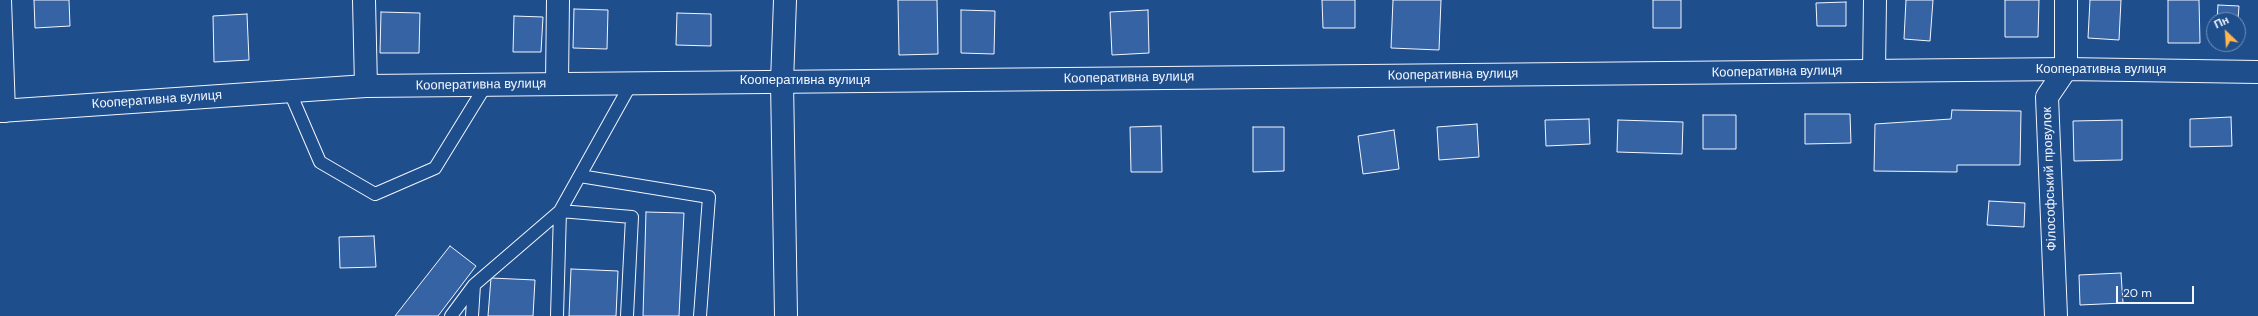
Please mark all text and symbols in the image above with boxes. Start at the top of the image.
north arrow [2206,12,2246,52]
text: Пн [2212,13,2231,31]
street label: Кооперативна вулиця [2036,62,2166,78]
street label: Кооперативна вулиця [1712,63,1842,81]
street label: Кооперативна вулиця [1388,66,1518,84]
street label: Кооперативна вулиця [1064,69,1194,87]
street label: Кооперативна вулиця [740,73,870,89]
street label: Кооперативна вулиця [416,76,546,94]
street label: Кооперативна вулиця [91,88,223,112]
street label: Філософський провулок [2040,107,2060,251]
scale bar [2118,278,2196,304]
text: 20 m [2123,285,2152,301]

